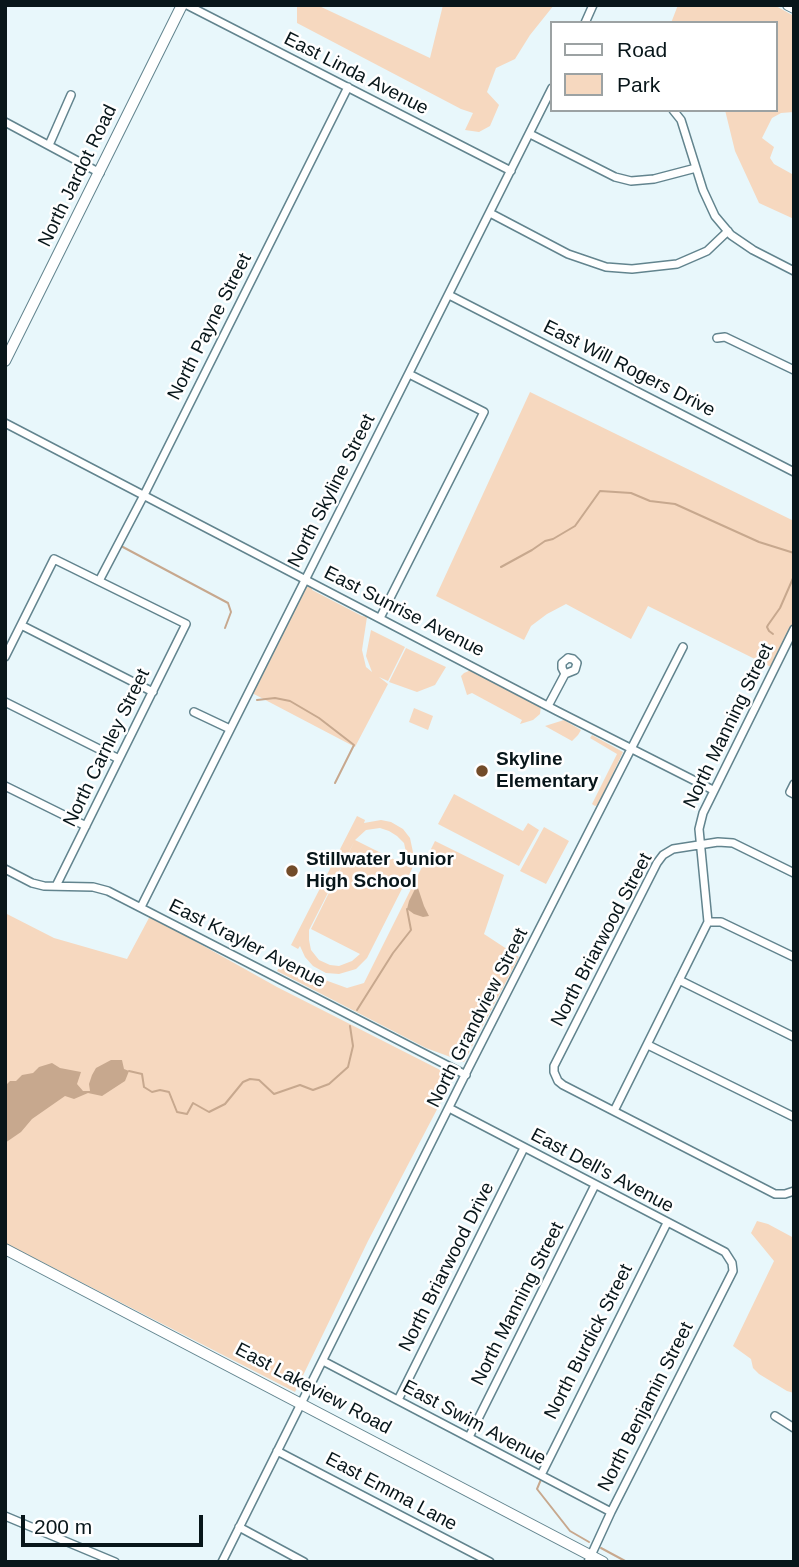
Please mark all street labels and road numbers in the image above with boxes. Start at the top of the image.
street label: East Linda Avenue [280,28,432,120]
street label: North Jardot Road [34,101,122,251]
street label: North Payne Street [163,250,257,404]
street label: East Will Rogers Drive [539,316,719,422]
street label: North Skyline Street [283,411,381,571]
street label: East Sunrise Avenue [320,562,488,662]
street label: North Manning Street [679,640,779,812]
street label: North Carnley Street [59,665,155,831]
street label: North Briarwood Street [547,849,657,1031]
street label: East Krayler Avenue [165,895,329,993]
street label: North Grandview Street [423,924,533,1112]
street label: East Dell's Avenue [527,1124,677,1218]
street label: North Briarwood Drive [394,1179,500,1355]
street label: North Manning Street [467,1218,569,1390]
street label: North Burdick Street [540,1261,638,1423]
street label: North Benjamin Street [593,1319,699,1495]
street label: East Lakeview Road [231,1338,395,1440]
street label: East Swim Avenue [398,1376,550,1470]
street label: East Emma Lane [321,1448,461,1536]

